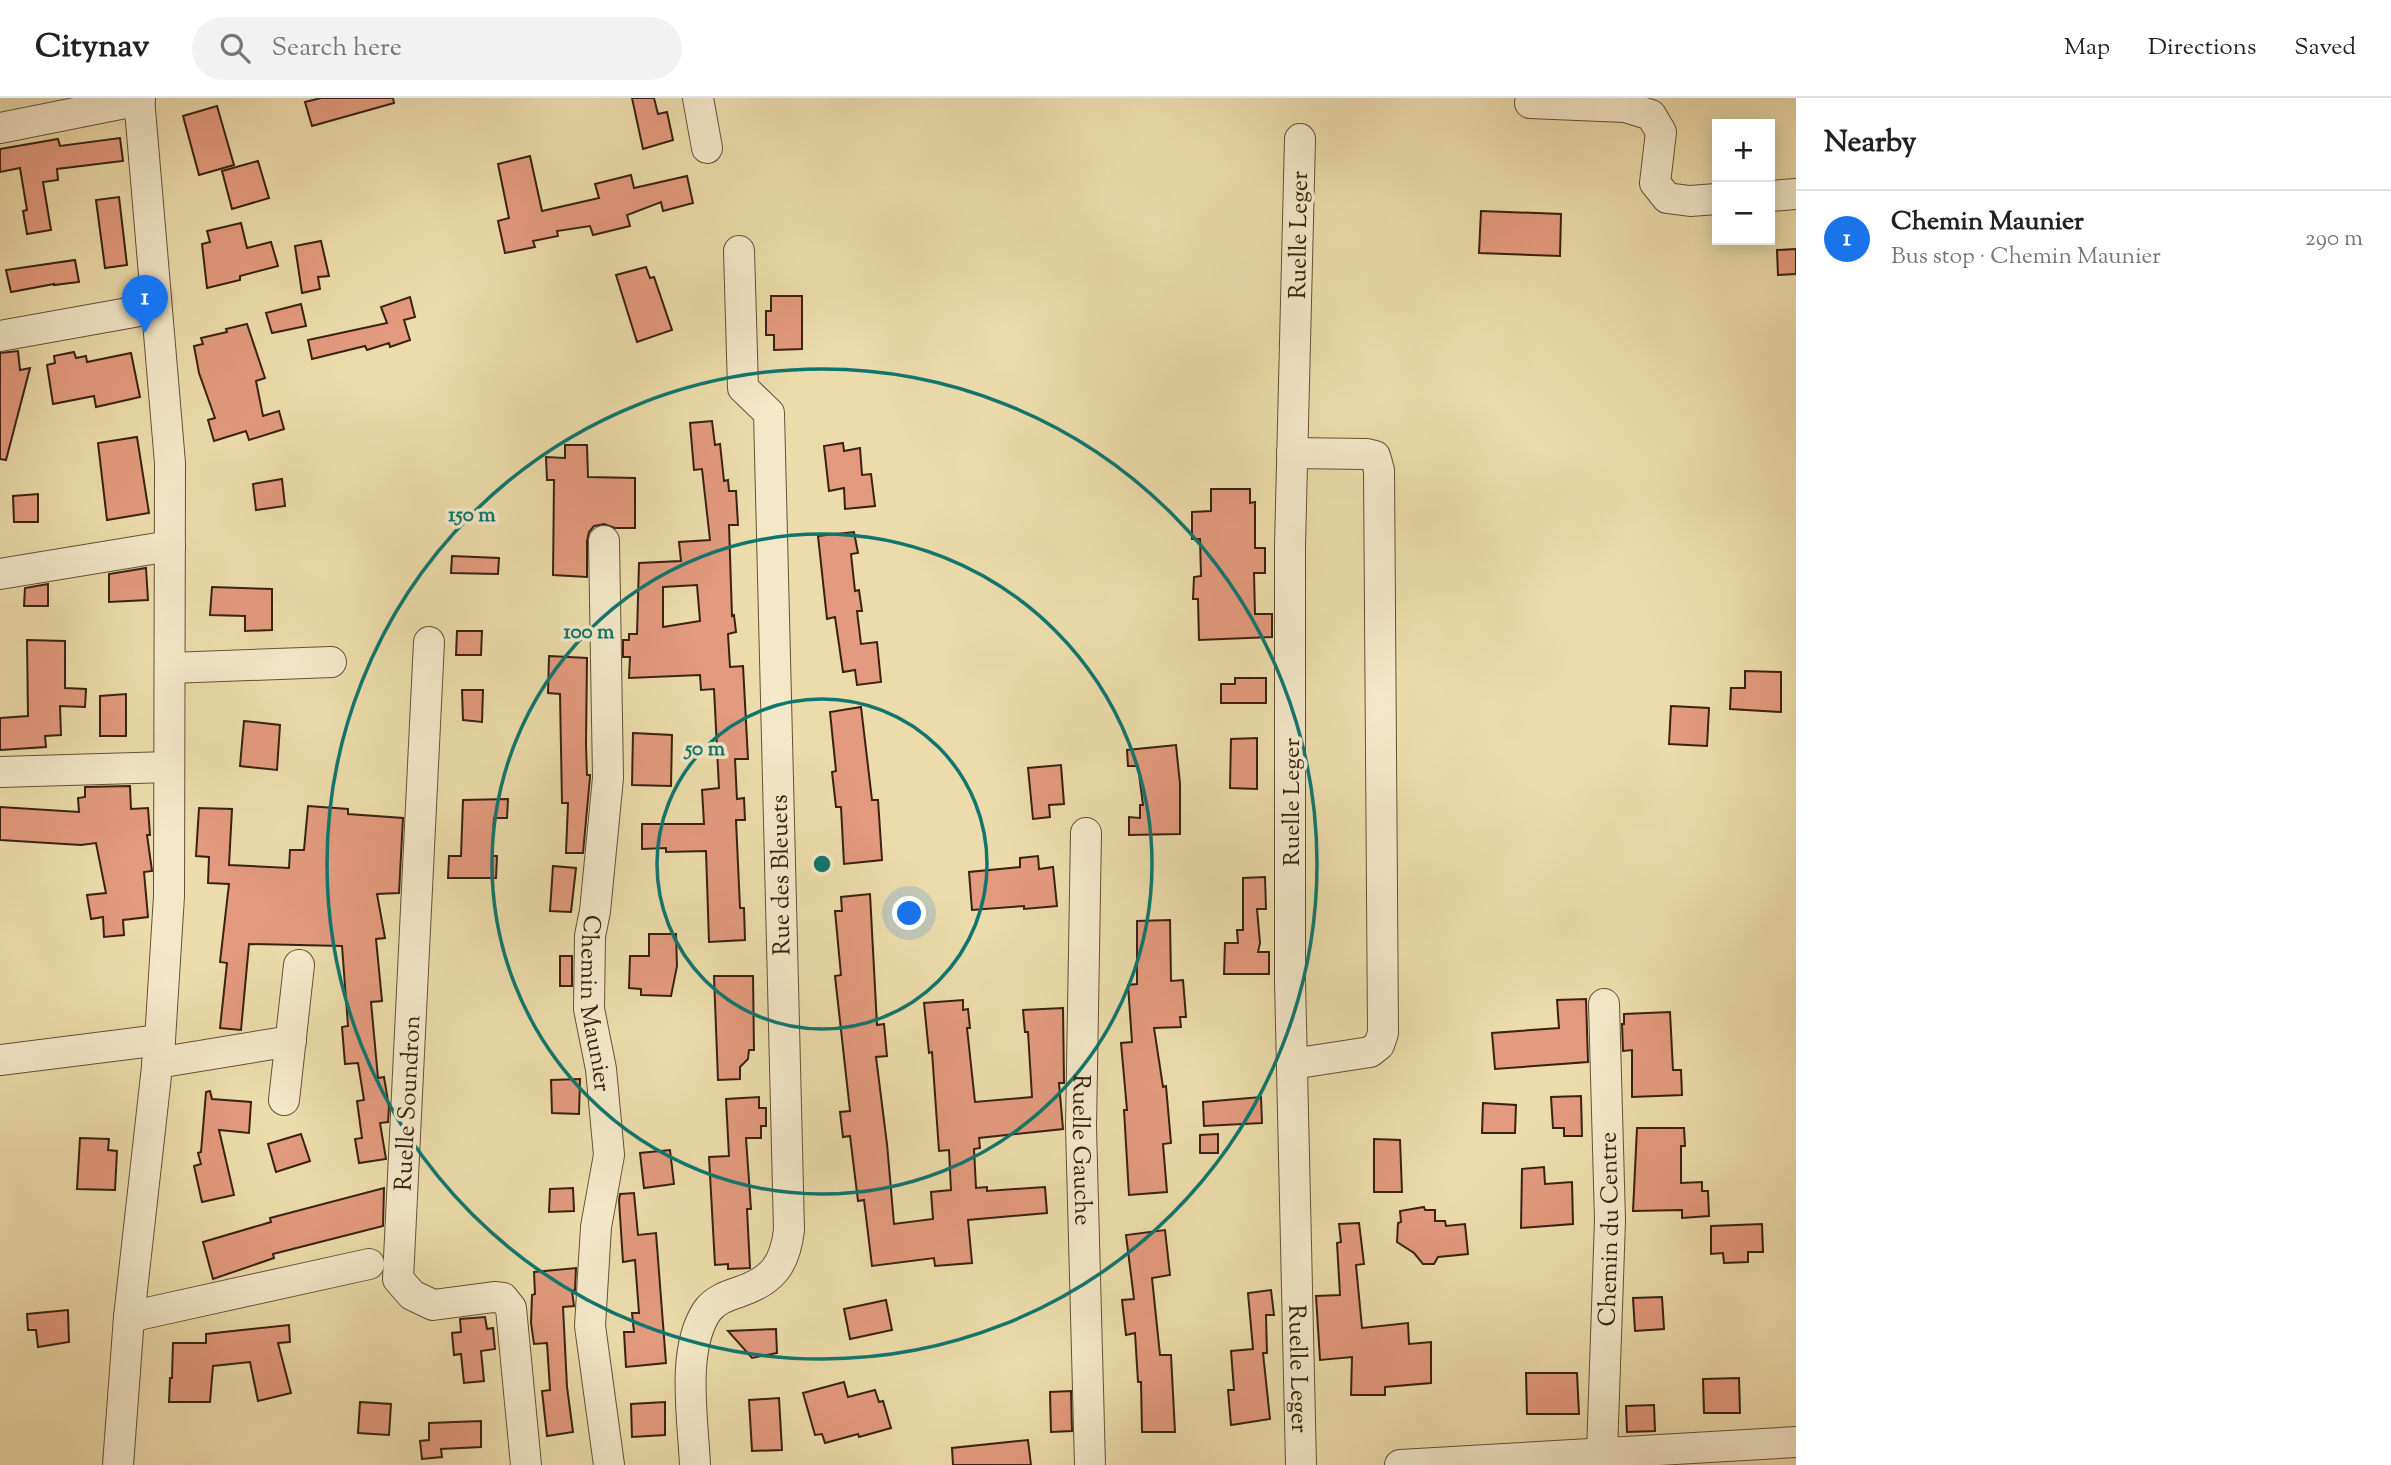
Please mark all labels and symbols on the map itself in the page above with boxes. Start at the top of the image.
street label: Ruelle Leger [1282,171,1318,299]
pin: 1 [122,275,168,333]
text: 150 m [448,501,496,531]
text: 100 m [564,618,615,648]
text: 50 m [683,735,726,765]
street label: Ruelle Leger [1276,738,1310,866]
street label: Rue des Bleuets [764,794,800,956]
centre of rings [810,852,834,876]
your location [892,896,926,930]
street label: Chemin Maunier [570,911,618,1093]
street label: Ruelle Soundron [387,1014,431,1192]
street label: Ruelle Gauche [1062,1074,1099,1226]
street label: Chemin du Centre [1591,1131,1629,1327]
street label: Ruelle Leger [1278,1304,1315,1433]

